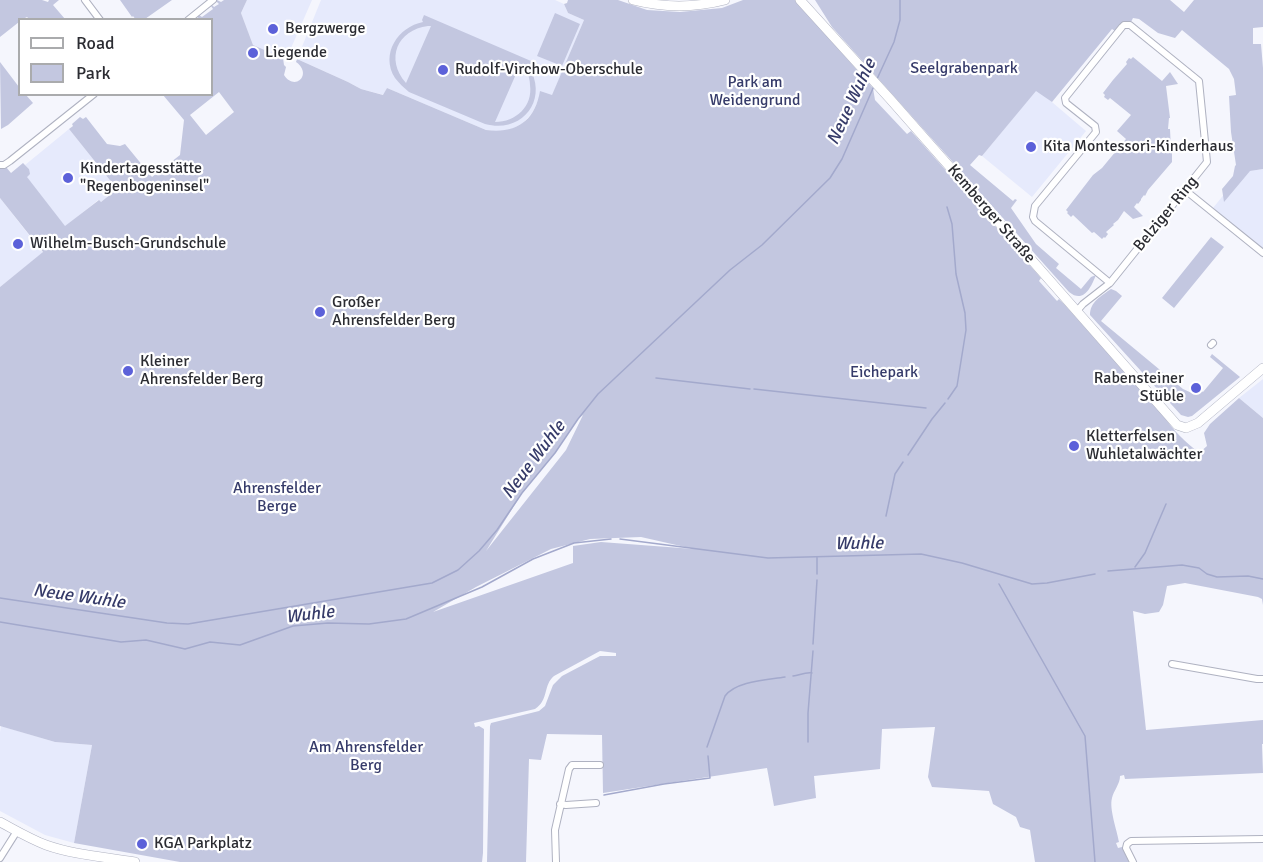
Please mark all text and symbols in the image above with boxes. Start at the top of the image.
legend [18,18,213,96]
place label: Bergzwerge [285,19,366,39]
marker: Bergzwerge [266,22,280,36]
text: Road [76,32,115,54]
place label: Liegende [265,43,327,63]
marker: Liegende [246,46,260,60]
water label: Neue Wuhle [823,56,881,148]
park label: Seelgrabenpark [910,59,1018,79]
place label: Rudolf-Virchow-Oberschule [455,60,643,80]
text: Park [76,62,111,84]
marker: Rudolf-Virchow-Oberschule [436,63,450,77]
park label: Park am Weidengrund [710,73,800,111]
place label: Kita Montessori-Kinderhaus [1043,137,1233,157]
marker: Kita Montessori-Kinderhaus [1024,140,1038,154]
place label: Kindertagesstätte "Regenbogeninsel" [80,159,209,197]
street label: Kemberger Straße [943,161,1039,267]
marker: Kindertagesstätte "Regenbogeninsel" [61,171,75,185]
street label: Belziger Ring [1130,173,1202,255]
place label: Wilhelm-Busch-Grundschule [30,234,226,254]
marker: Wilhelm-Busch-Grundschule [11,237,25,251]
place label: Großer Ahrensfelder Berg [332,293,455,331]
marker: Großer Ahrensfelder Berg [313,305,327,319]
place label: Kleiner Ahrensfelder Berg [140,352,263,390]
park label: Eichepark [850,363,918,383]
marker: Kleiner Ahrensfelder Berg [121,364,135,378]
place label: Rabensteiner Stüble [1094,369,1184,407]
marker: Rabensteiner Stüble [1189,381,1203,395]
water label: Neue Wuhle [498,417,570,503]
place label: Kletterfelsen Wuhletalwächter [1086,427,1202,465]
marker: Kletterfelsen Wuhletalwächter [1067,439,1081,453]
park label: Ahrensfelder Berge [233,479,321,517]
water label: Wuhle [835,533,883,555]
water label: Neue Wuhle [32,580,126,614]
water label: Wuhle [285,601,335,629]
park label: Am Ahrensfelder Berg [309,738,423,776]
place label: KGA Parkplatz [154,834,252,854]
marker: KGA Parkplatz [135,837,149,851]

